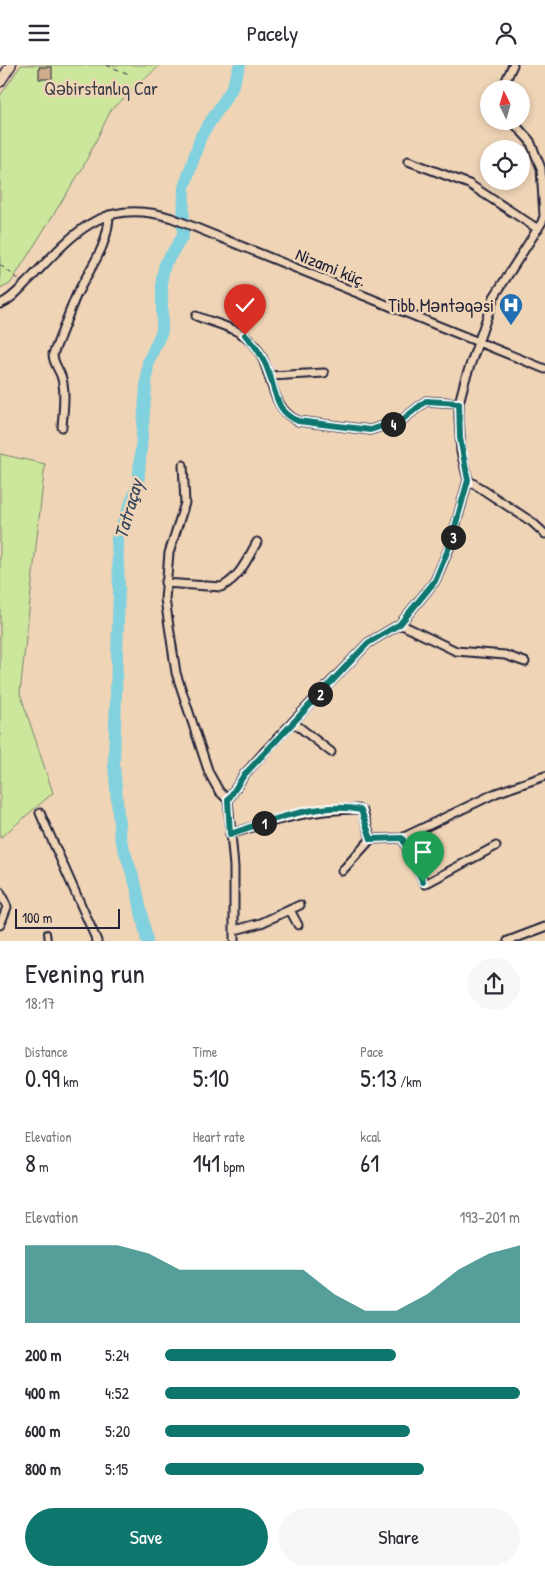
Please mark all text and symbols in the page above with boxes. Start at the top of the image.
text: Pacely [247,18,298,48]
icon: menu [25,19,53,47]
icon: person [492,19,520,47]
park label: Qəbirstanlıq Car [44,76,158,101]
north arrow [480,80,530,130]
map controls [480,80,530,190]
button: locate [480,140,530,190]
street label: Nizami küç. [292,241,370,293]
pin [224,284,266,335]
icon: check [231,291,259,319]
hospital icon: Tibb Məntəqəsi [498,292,524,326]
place label: Tibb Məntəqəsi [388,293,494,318]
pin: 4 [380,411,406,437]
text: 4 [391,415,396,434]
water label: Tatraçay [107,474,149,542]
pin: 3 [440,525,466,549]
text: 3 [450,528,457,547]
pin: 2 [308,681,332,707]
text: 2 [317,685,324,704]
pin: 1 [252,811,276,835]
text: 1 [262,814,267,833]
pin [402,831,444,882]
icon: arrive [409,838,437,866]
scale bar [15,906,120,929]
text: 100 m [22,908,52,927]
text: Evening run [25,954,145,992]
button: share [468,958,520,1010]
text: 18:17 [25,992,55,1014]
text: Distance [25,1042,68,1061]
text: Time [193,1042,217,1061]
text: Pace [360,1042,384,1061]
text: 0.99 [25,1061,60,1095]
text: 5:10 [193,1061,229,1095]
text: 5:13 [360,1061,397,1095]
text: km [60,1072,78,1091]
text: /km [397,1072,421,1091]
text: Elevation [25,1127,72,1146]
text: Heart rate [193,1127,245,1146]
text: kcal [360,1127,381,1146]
text: 8 [25,1146,36,1180]
text: 141 [193,1146,220,1180]
text: 61 [360,1146,379,1180]
text: m [36,1157,49,1176]
text: bpm [220,1157,245,1176]
text: Elevation [25,1206,78,1228]
text: 193–201 m [459,1206,520,1228]
text: 200 m [25,1344,61,1366]
text: 5:24 [105,1344,129,1366]
text: 400 m [25,1382,60,1404]
text: 4:52 [105,1382,129,1404]
text: 600 m [25,1420,60,1442]
text: 5:20 [105,1420,130,1442]
text: 800 m [25,1458,61,1480]
text: 5:15 [105,1458,128,1480]
button: Save [25,1508,268,1566]
button: Share [278,1508,520,1566]

